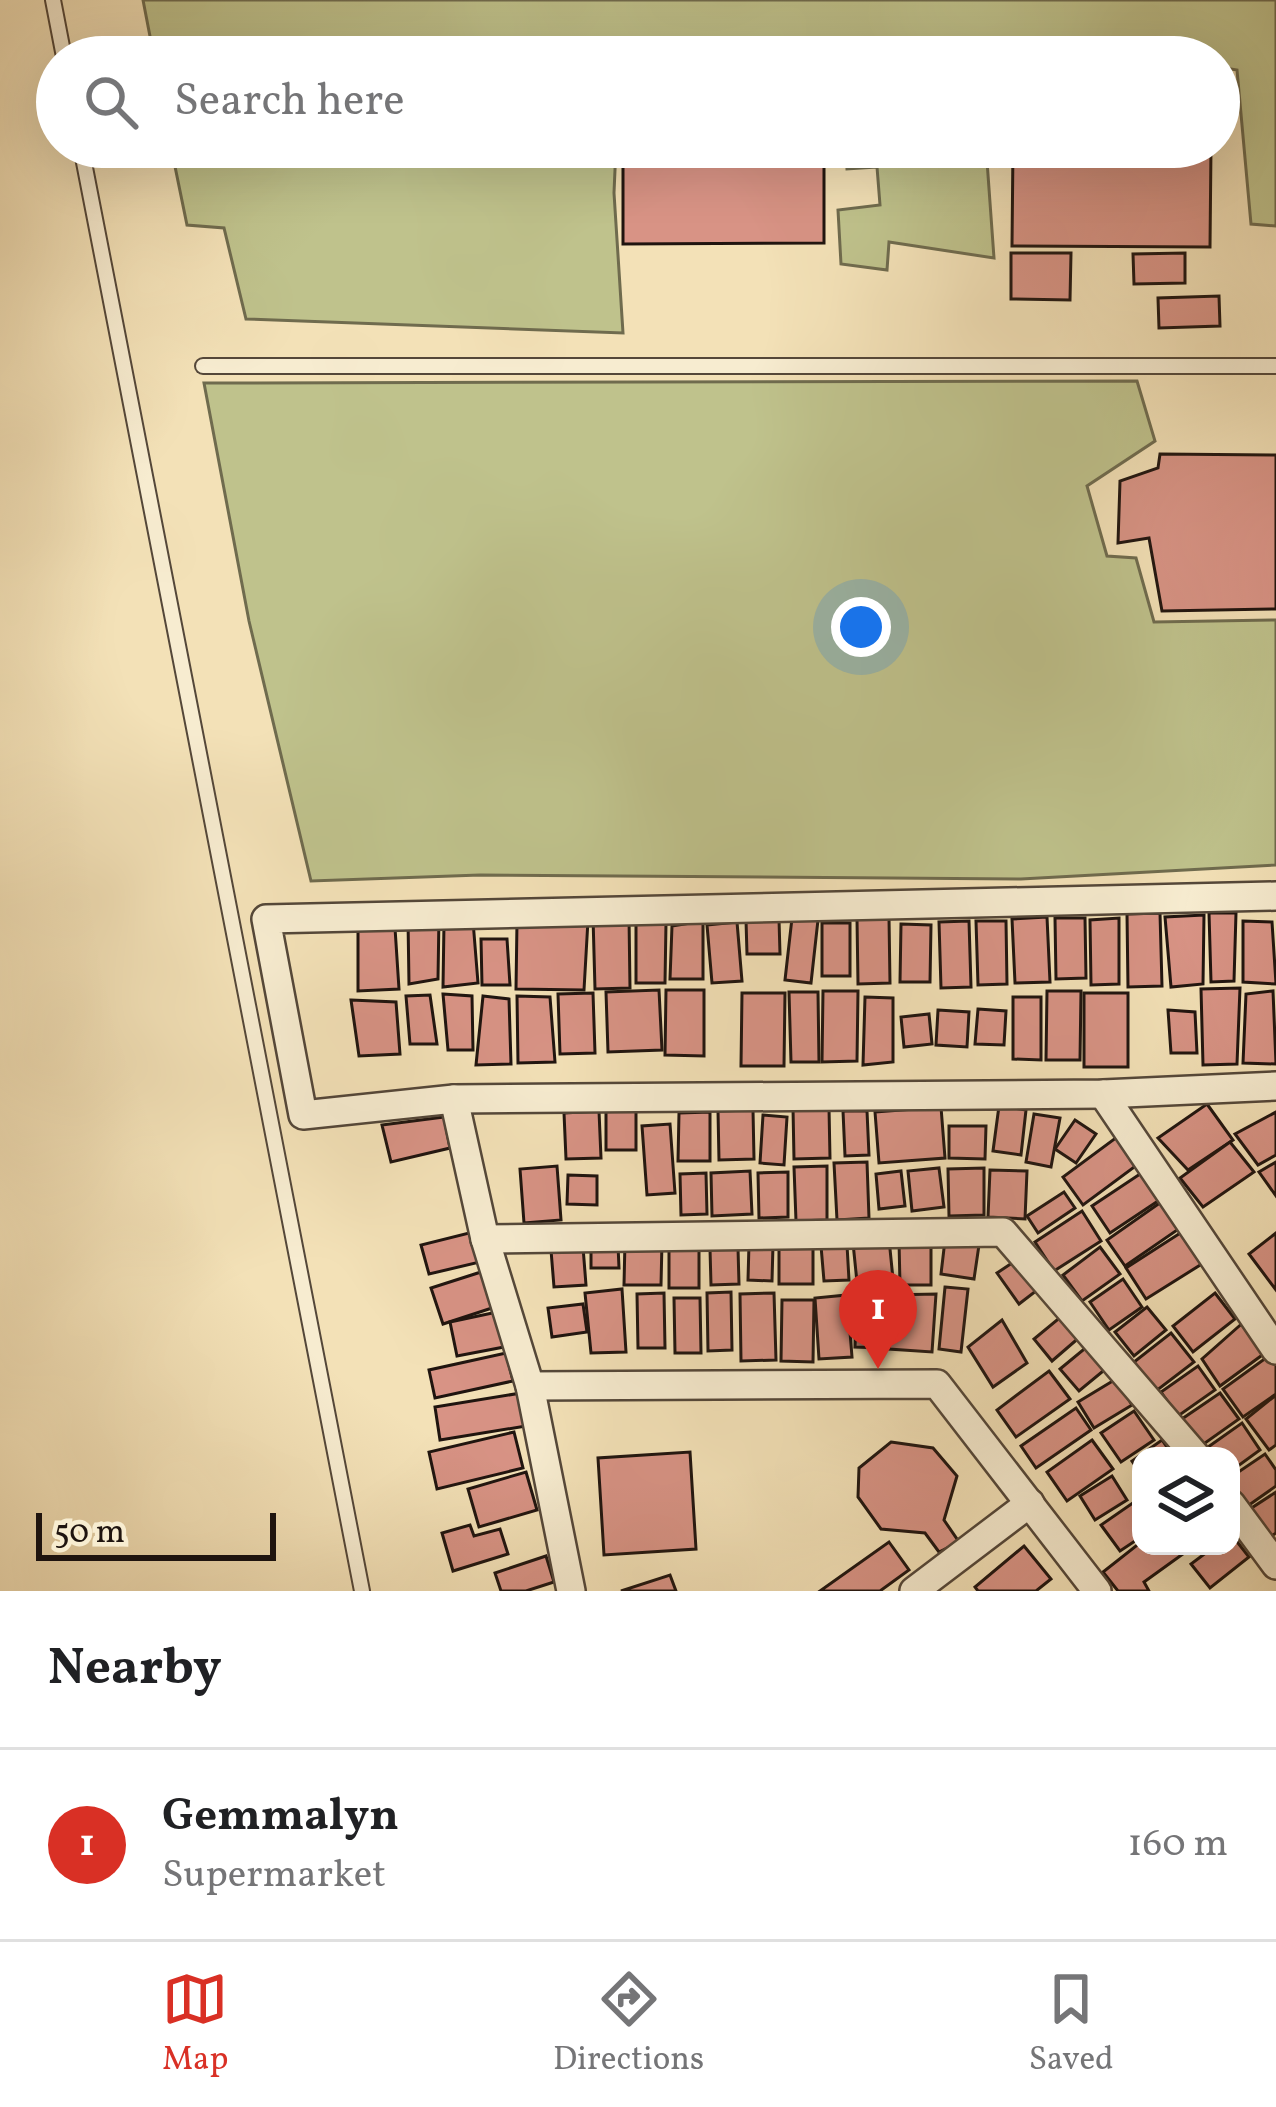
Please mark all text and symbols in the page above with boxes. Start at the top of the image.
search box [36,36,1240,168]
icon: search [78,69,144,135]
text: Search here [174,71,405,134]
your location [831,597,891,657]
pin: 1 [839,1270,917,1369]
map controls [1132,1447,1240,1555]
button: layers [1132,1447,1240,1555]
scale bar [36,1507,276,1560]
text: 50 m [54,1511,125,1557]
text: Nearby [48,1634,222,1705]
text: Gemmalyn [162,1786,399,1849]
text: 1 [79,1818,95,1872]
text: 160 m [1127,1818,1228,1872]
text: Supermarket [162,1849,386,1903]
tab: Map [162,1966,228,2084]
tab: Directions [553,1966,704,2084]
tab: Saved [1029,1966,1114,2084]

